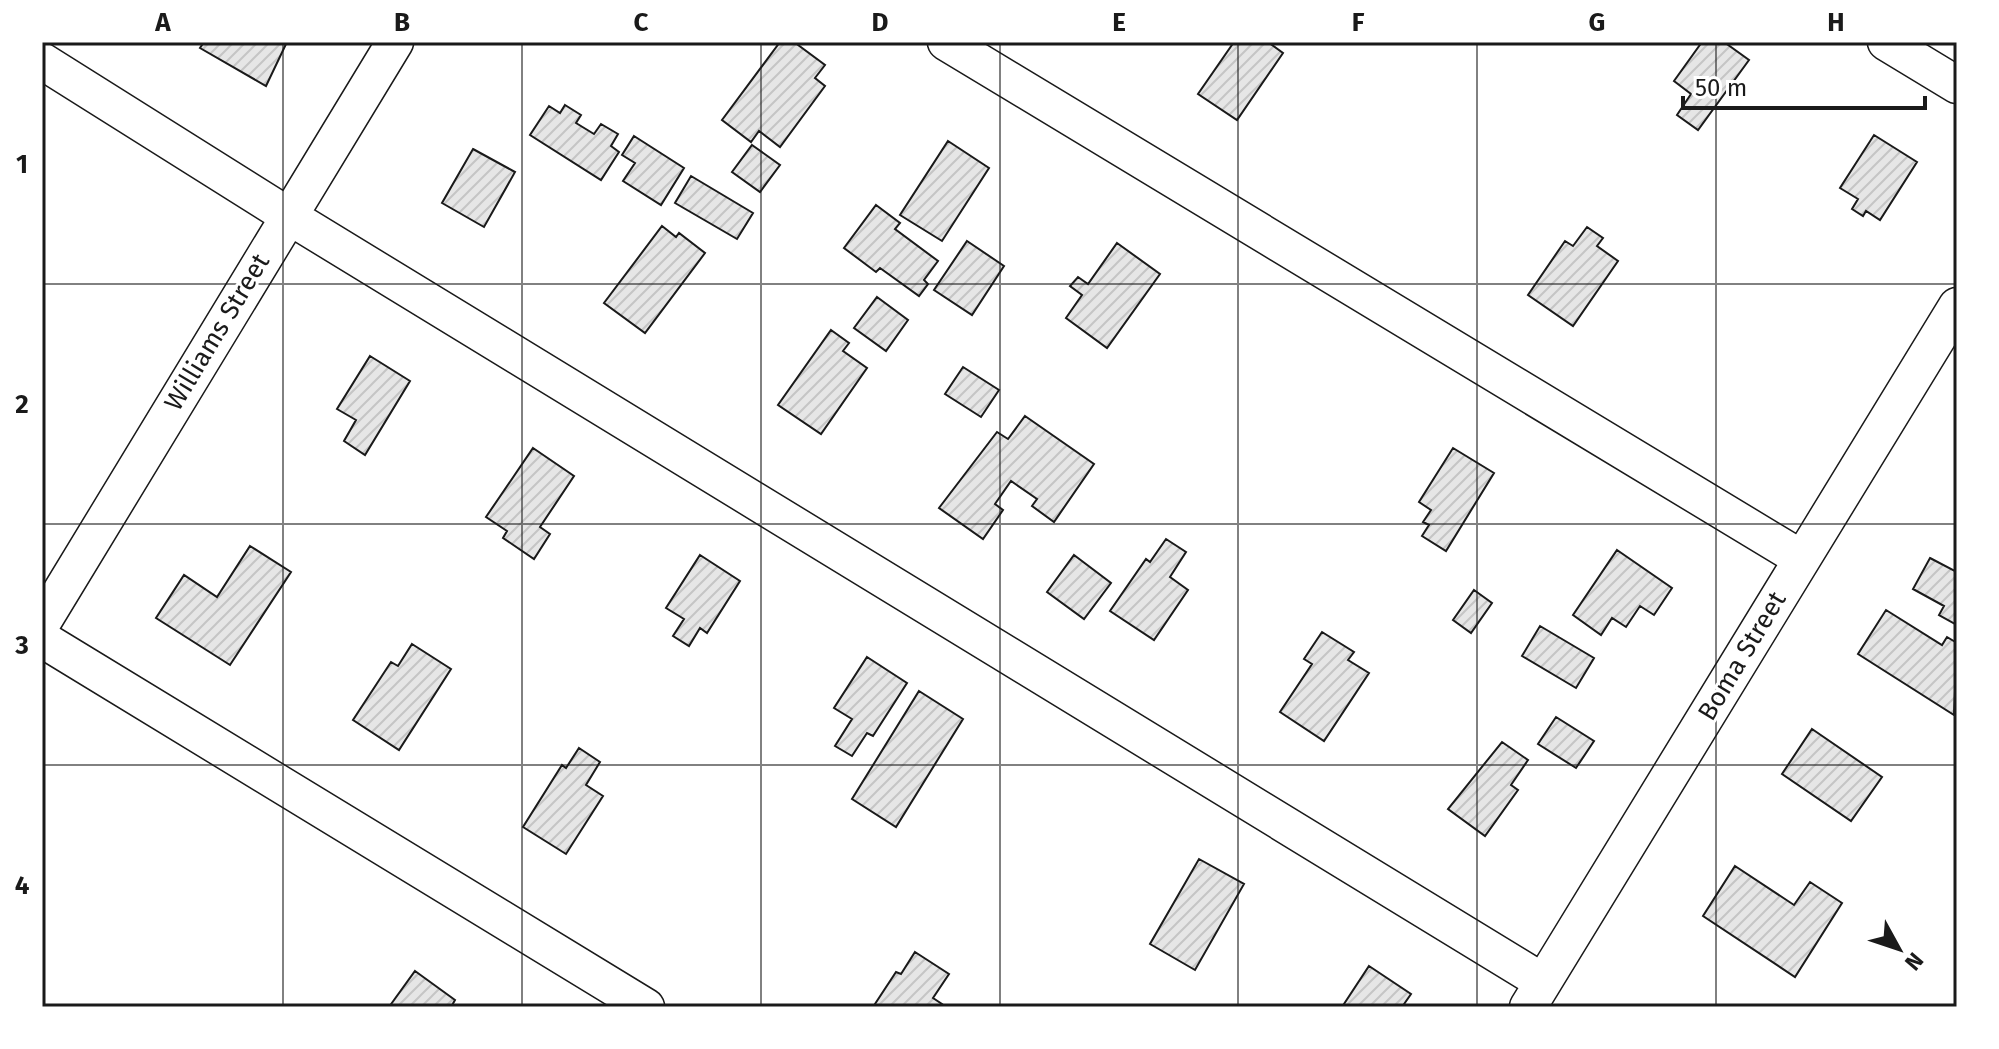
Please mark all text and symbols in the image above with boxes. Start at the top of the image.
text: A [154,7,171,38]
text: B [394,7,410,38]
text: C [634,7,649,38]
text: D [872,7,889,38]
text: E [1112,7,1126,38]
text: F [1352,7,1365,38]
text: G [1589,7,1605,38]
text: H [1827,7,1845,38]
scale bar [1683,60,1925,110]
text: 50 m [1695,74,1747,102]
text: 1 [16,149,28,180]
street label: Williams Street [158,247,276,416]
text: 2 [15,389,29,420]
street label: Boma Street [1691,585,1793,726]
text: 3 [14,630,29,661]
text: 4 [15,870,30,901]
north arrow [1859,909,1939,989]
text: N [1899,947,1929,976]

